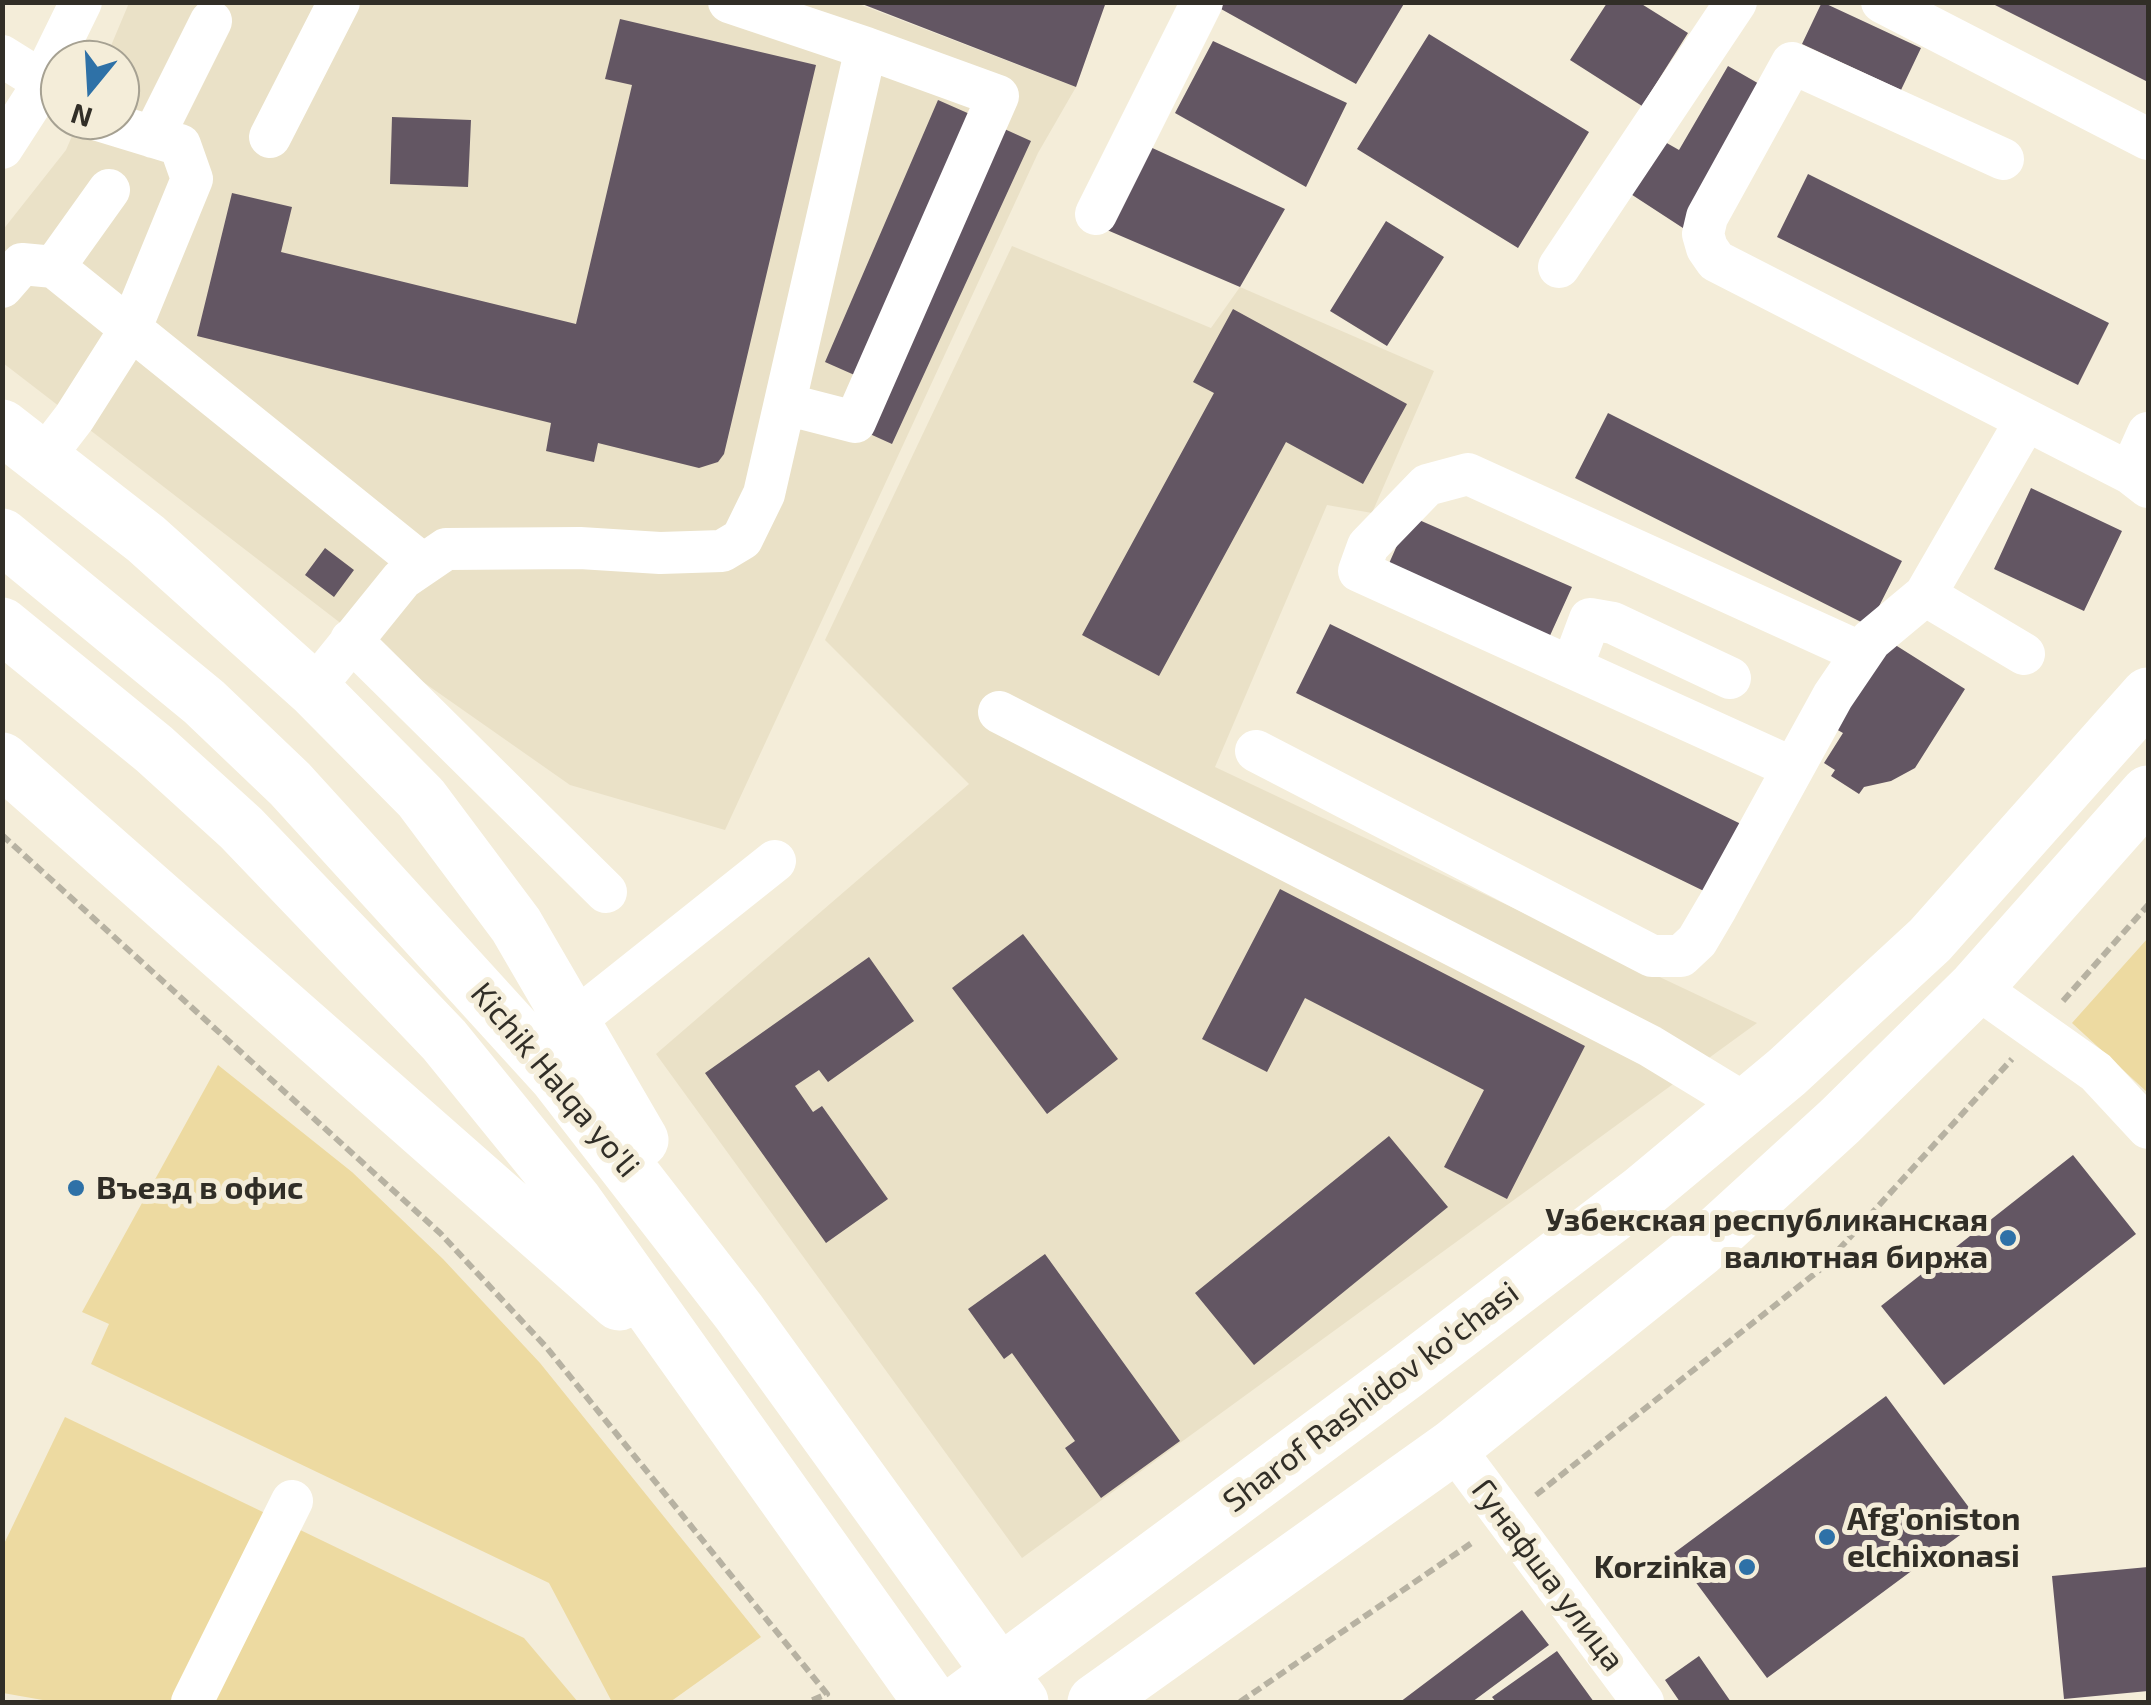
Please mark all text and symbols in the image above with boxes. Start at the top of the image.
north arrow [40,40,140,140]
text: N [66,97,96,136]
street label: Kichik Halqa yo'li [462,975,648,1185]
place label: Въезд в офис [96,1169,303,1207]
marker: Въезд в офис [65,1177,87,1199]
place label: Узбекская республиканская валютная биржа [1545,1201,1988,1276]
marker: Узбекская республиканская валютная биржа [1997,1227,2019,1249]
street label: Sharof Rashidov ko'chasi [1216,1273,1526,1521]
street label: Гунафша улица [1463,1472,1633,1678]
place label: Afg'oniston elchixonasi [1847,1500,2020,1575]
marker: Afg'oniston elchixonasi [1816,1526,1838,1548]
place label: Korzinka [1594,1548,1727,1586]
marker: Korzinka [1736,1556,1758,1578]

